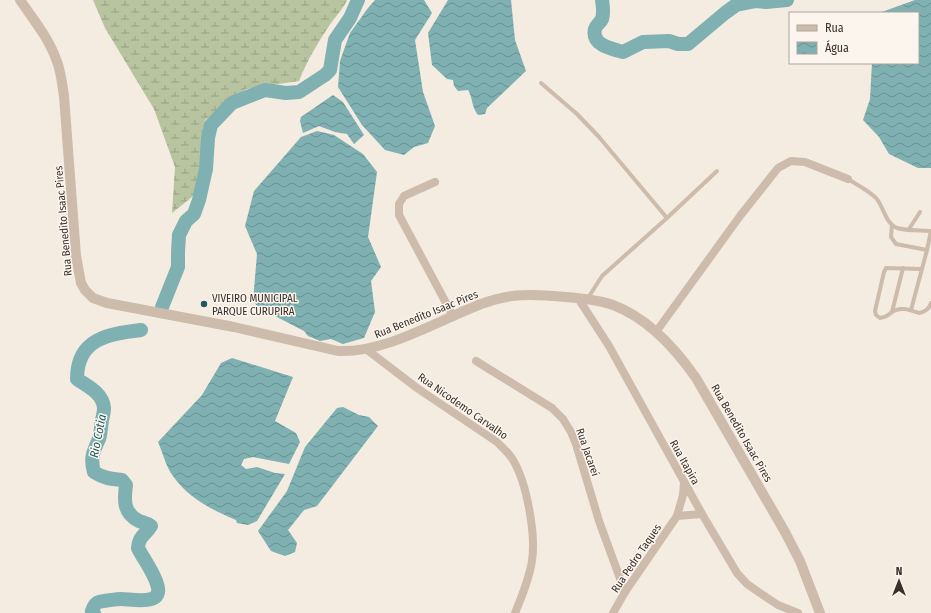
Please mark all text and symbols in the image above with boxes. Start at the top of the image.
legend [789,12,919,64]
text: Rua [825,21,844,35]
text: Água [825,40,849,55]
street label: Rua Benedito Isaac Pires [52,165,75,277]
street label: Rua Benedito Isaac Pires [372,288,480,341]
place label: VIVEIRO MUNICIPAL PARQUE CURUPIRA [212,292,298,318]
marker: VIVEIRO MUNICIPAL PARQUE CURUPIRA [199,299,209,309]
street label: Rua Nicodemo Carvalho [415,370,510,442]
street label: Rua Benedito Isaac Pires [708,382,775,485]
water label: Rio Cotia [87,413,109,459]
street label: Rua Jacareí [573,426,602,478]
street label: Rua Itapira [667,438,702,487]
street label: Rua Pedro Taques [609,521,664,595]
north arrow [879,561,919,601]
text: N [896,565,902,578]

